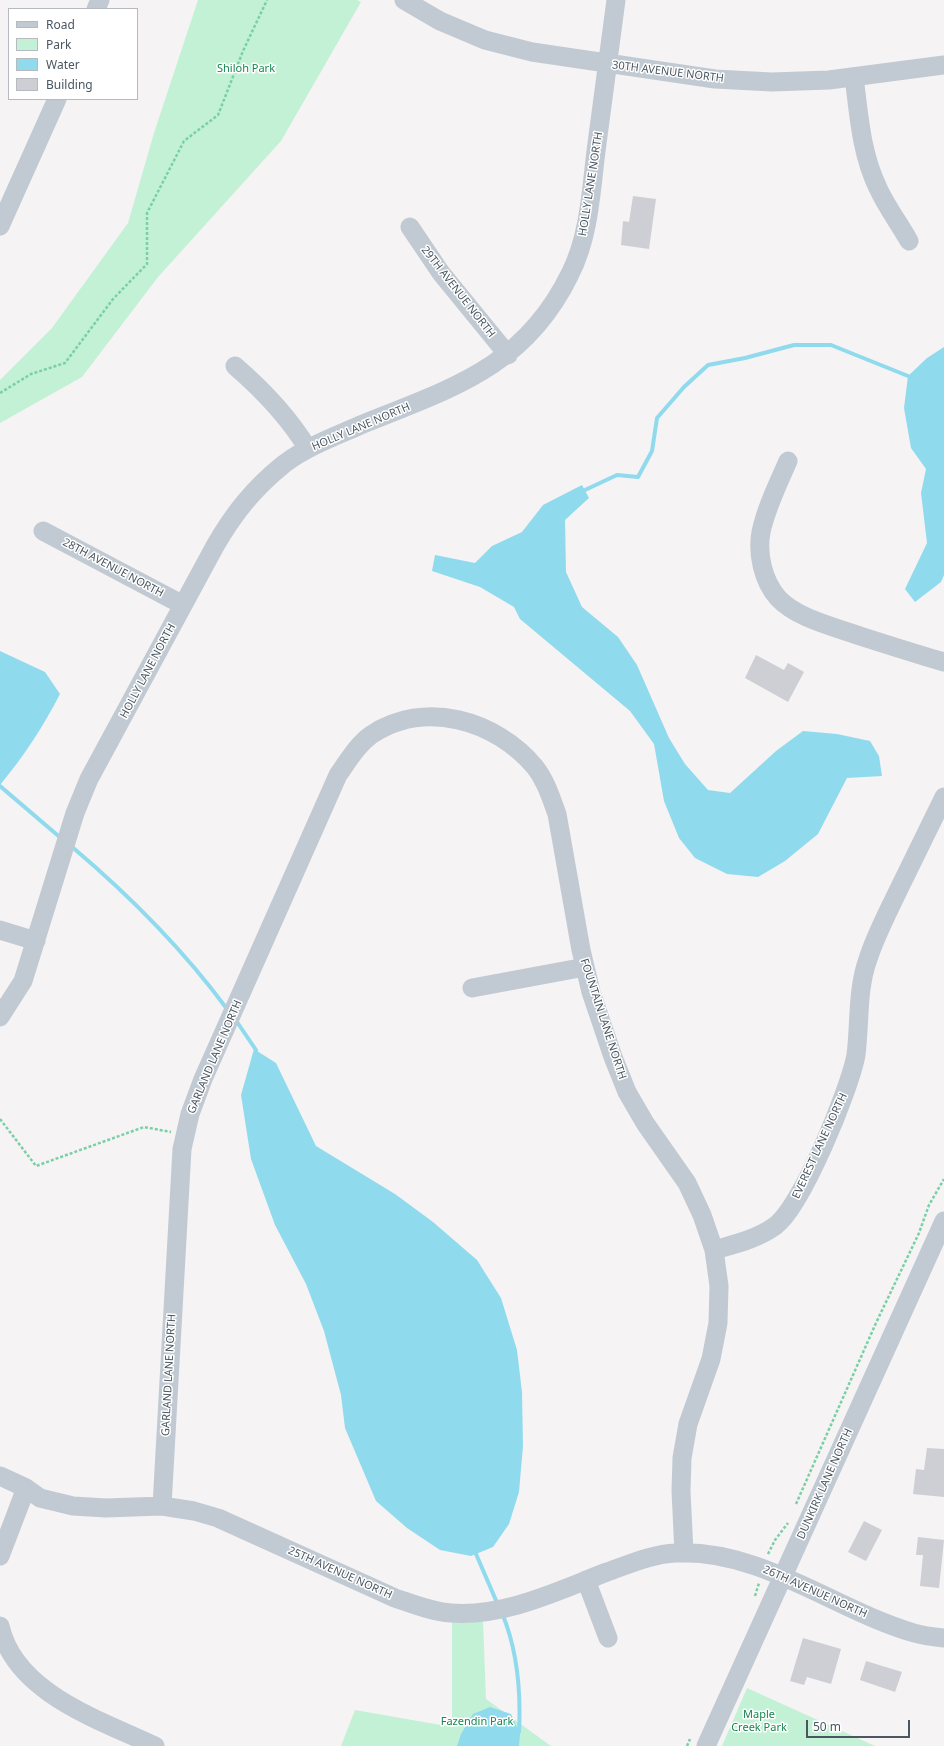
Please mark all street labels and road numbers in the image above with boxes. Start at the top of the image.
street label: 30TH AVENUE NORTH [611,59,725,85]
street label: HOLLY LANE NORTH [576,131,606,237]
street label: 29TH AVENUE NORTH [418,244,498,340]
street label: HOLLY LANE NORTH [310,400,412,454]
street label: 28TH AVENUE NORTH [60,536,166,600]
street label: HOLLY LANE NORTH [117,621,179,721]
street label: FOUNTAIN LANE NORTH [577,957,629,1081]
street label: GARLAND LANE NORTH [185,998,245,1116]
street label: EVEREST LANE NORTH [790,1091,850,1201]
street label: GARLAND LANE NORTH [159,1314,179,1436]
street label: DUNKIRK LANE NORTH [795,1427,855,1541]
street label: 25TH AVENUE NORTH [286,1544,394,1602]
street label: 26TH AVENUE NORTH [761,1563,869,1621]

